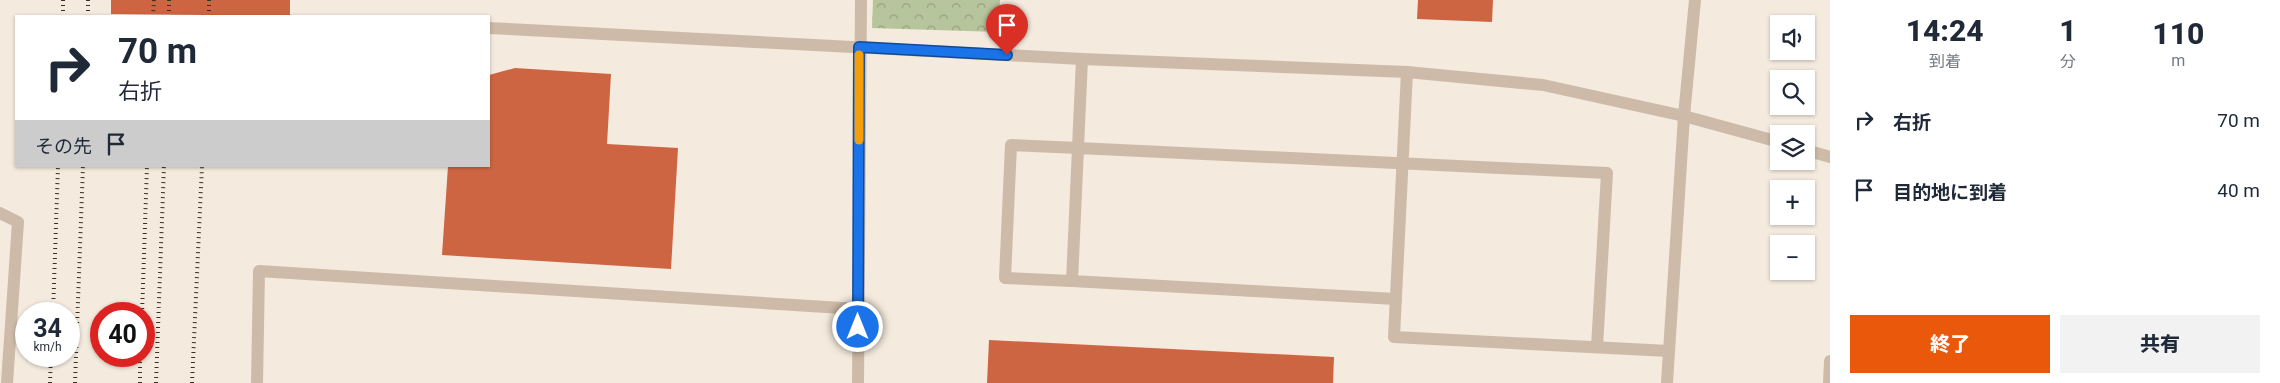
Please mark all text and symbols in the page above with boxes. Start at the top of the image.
pin [986,4,1028,55]
icon: arrive [993,11,1021,39]
text: 14:24 [1906,13,1984,48]
text: 1 [2059,13,2077,48]
map controls [1770,15,1815,280]
button: sound [1770,15,1815,60]
text: 110 [2152,16,2204,51]
text: 70 m [118,31,197,72]
icon: right [35,35,100,100]
text: m [2171,51,2185,70]
text: 到着 [1929,52,1961,71]
text: 分 [2060,52,2076,71]
button: search [1770,70,1815,115]
text: 右折 [118,79,162,104]
icon: right [1850,106,1878,134]
text: 70 m [2217,109,2260,132]
text: 右折 [1893,111,1931,134]
button: layers [1770,125,1815,170]
icon: arrive [102,130,130,158]
text: その先 [35,135,92,158]
icon: arrive [1850,176,1878,204]
text: 40 m [2217,179,2260,202]
button: + [1770,180,1815,225]
text: 目的地に到着 [1893,181,2007,204]
button: − [1770,235,1815,280]
position arrow [831,300,883,352]
speed limit sign: 40 [90,302,155,367]
text: 34 [33,314,62,343]
button: 終了 [1850,315,2050,373]
button: 共有 [2060,315,2260,373]
text: km/h [33,340,62,354]

